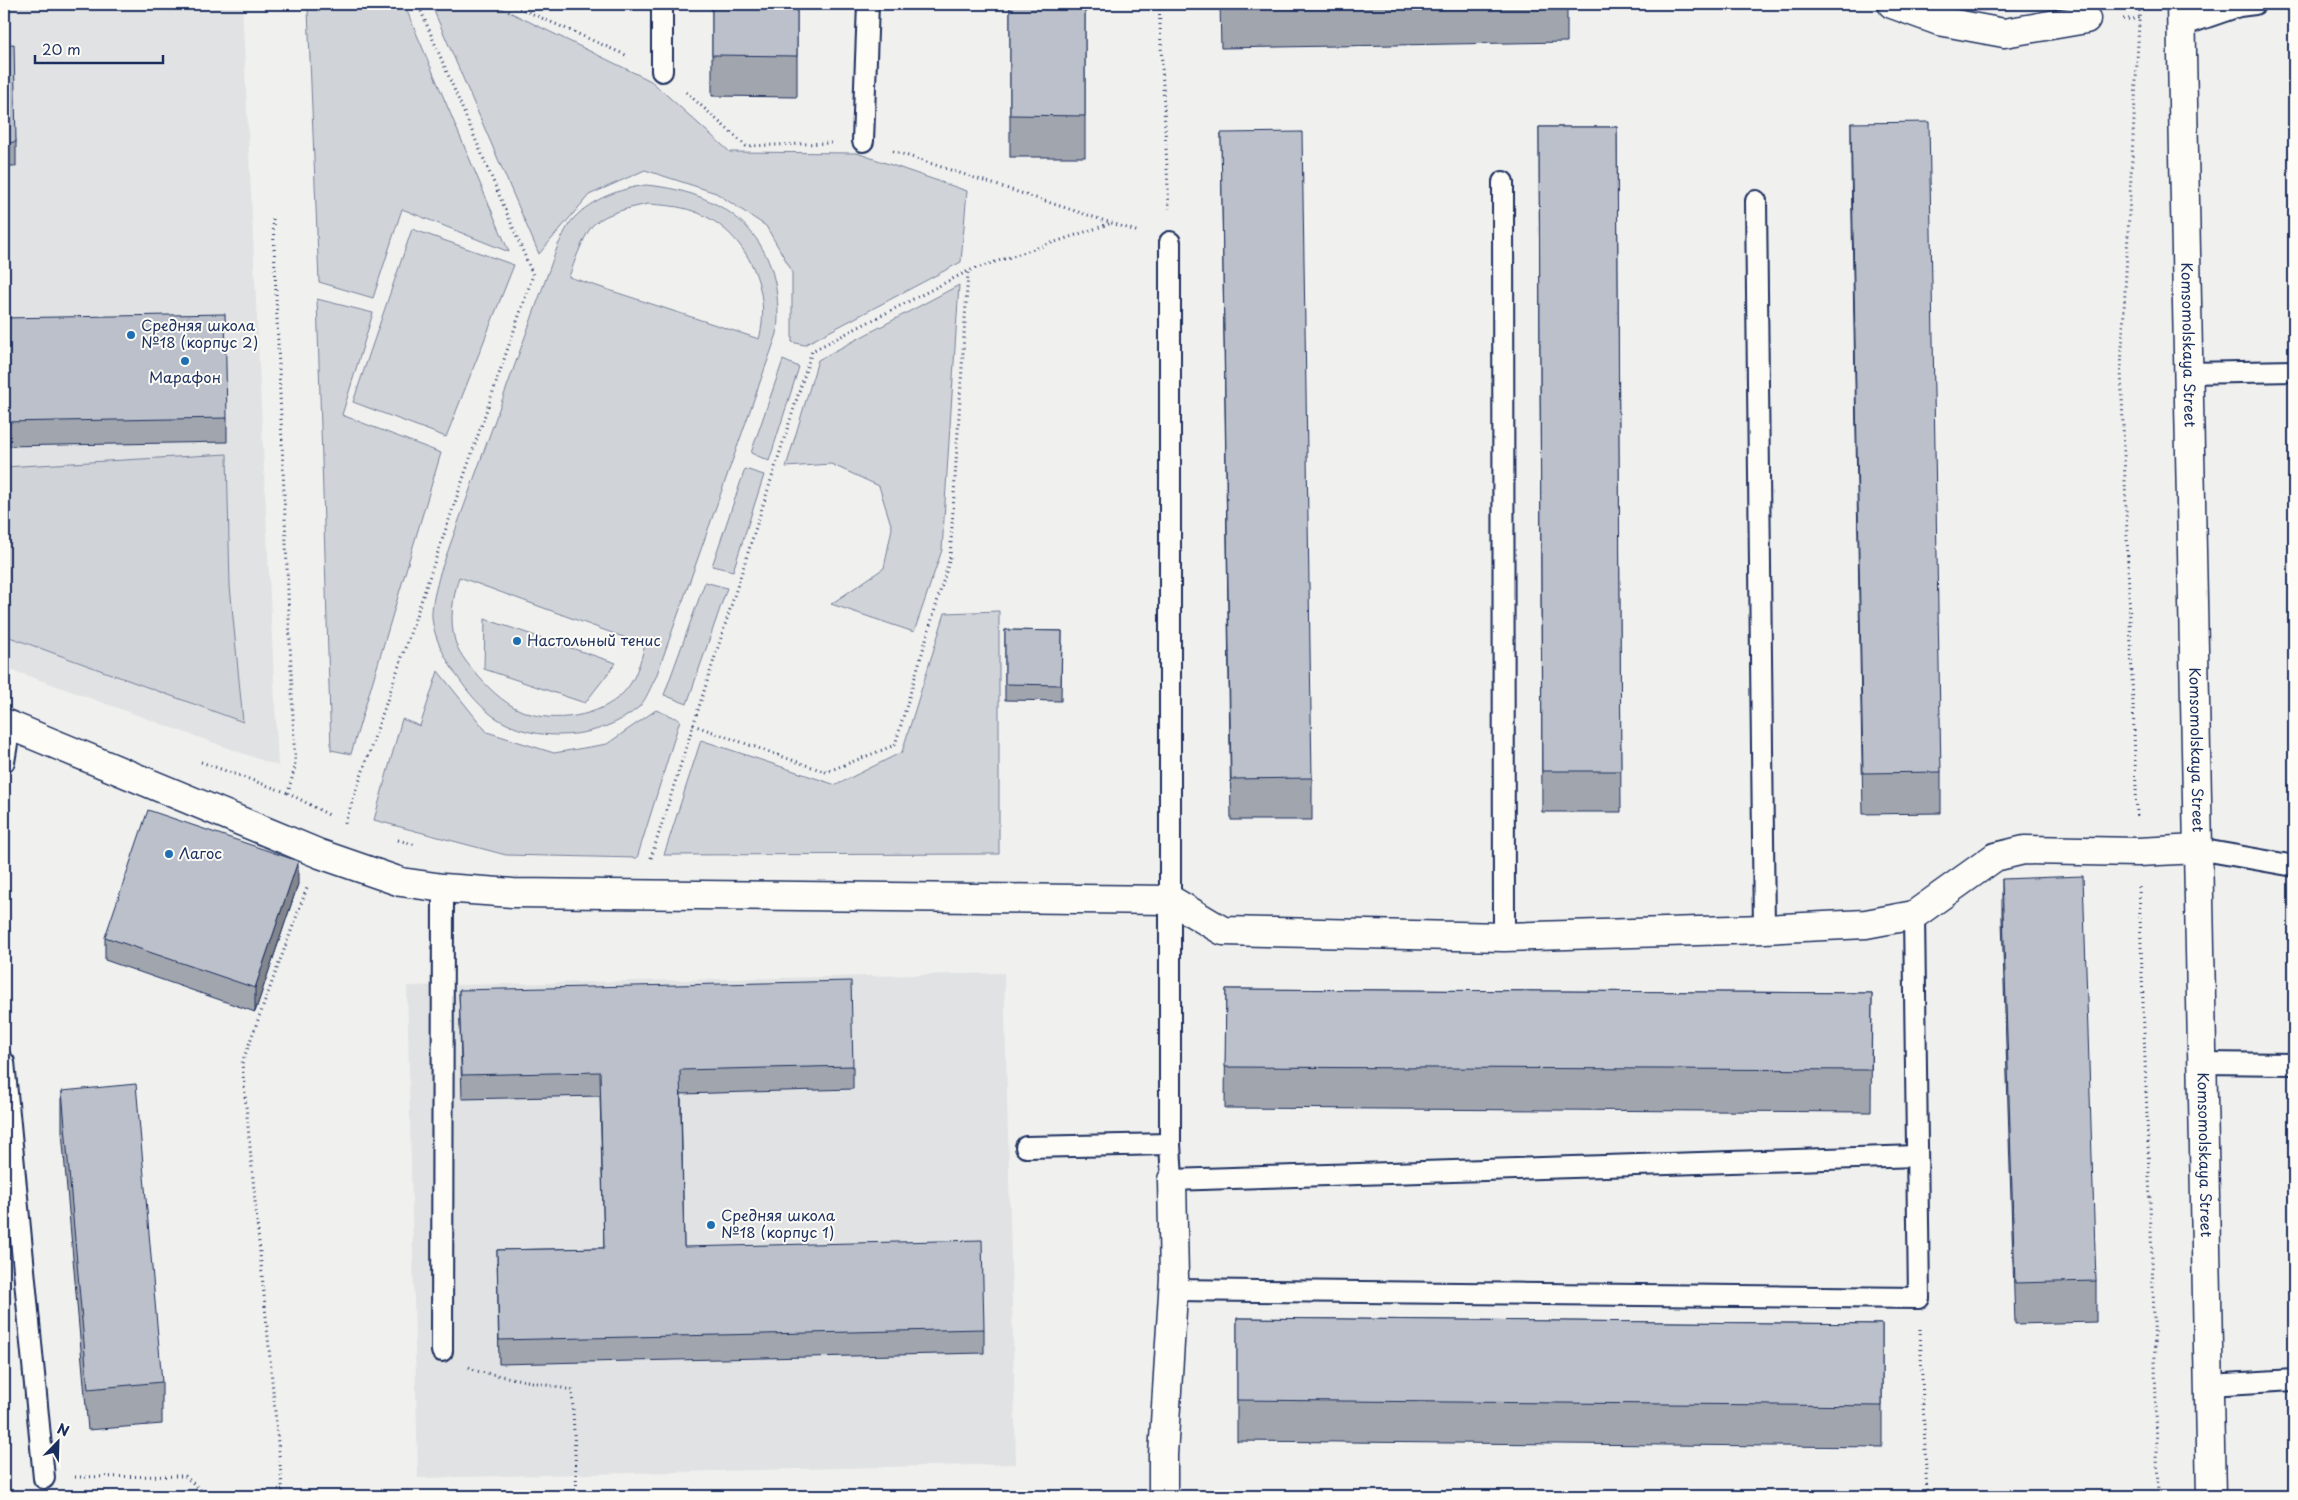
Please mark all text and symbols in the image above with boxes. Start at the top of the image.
scale bar [35,32,162,64]
text: 20 m [42,37,81,60]
street label: Komsomolskaya Street [2176,262,2203,428]
place label: Средняя школа №18 (корпус 2) [141,313,258,353]
marker: Средняя школа №18 (корпус 2) [125,329,137,341]
marker: Марафон [179,355,191,367]
place label: Марафон [149,365,221,388]
place label: Настольный тенис [527,628,660,651]
marker: Настольный тенис [511,635,523,647]
street label: Komsomolskaya Street [2184,667,2211,833]
place label: Лагос [179,841,222,864]
marker: Лагос [163,848,175,860]
street label: Komsomolskaya Street [2192,1072,2219,1237]
place label: Средняя школа №18 (корпус 1) [721,1203,836,1243]
marker: Средняя школа №18 (корпус 1) [705,1219,717,1231]
north arrow [32,1418,82,1468]
text: N [54,1418,72,1441]

